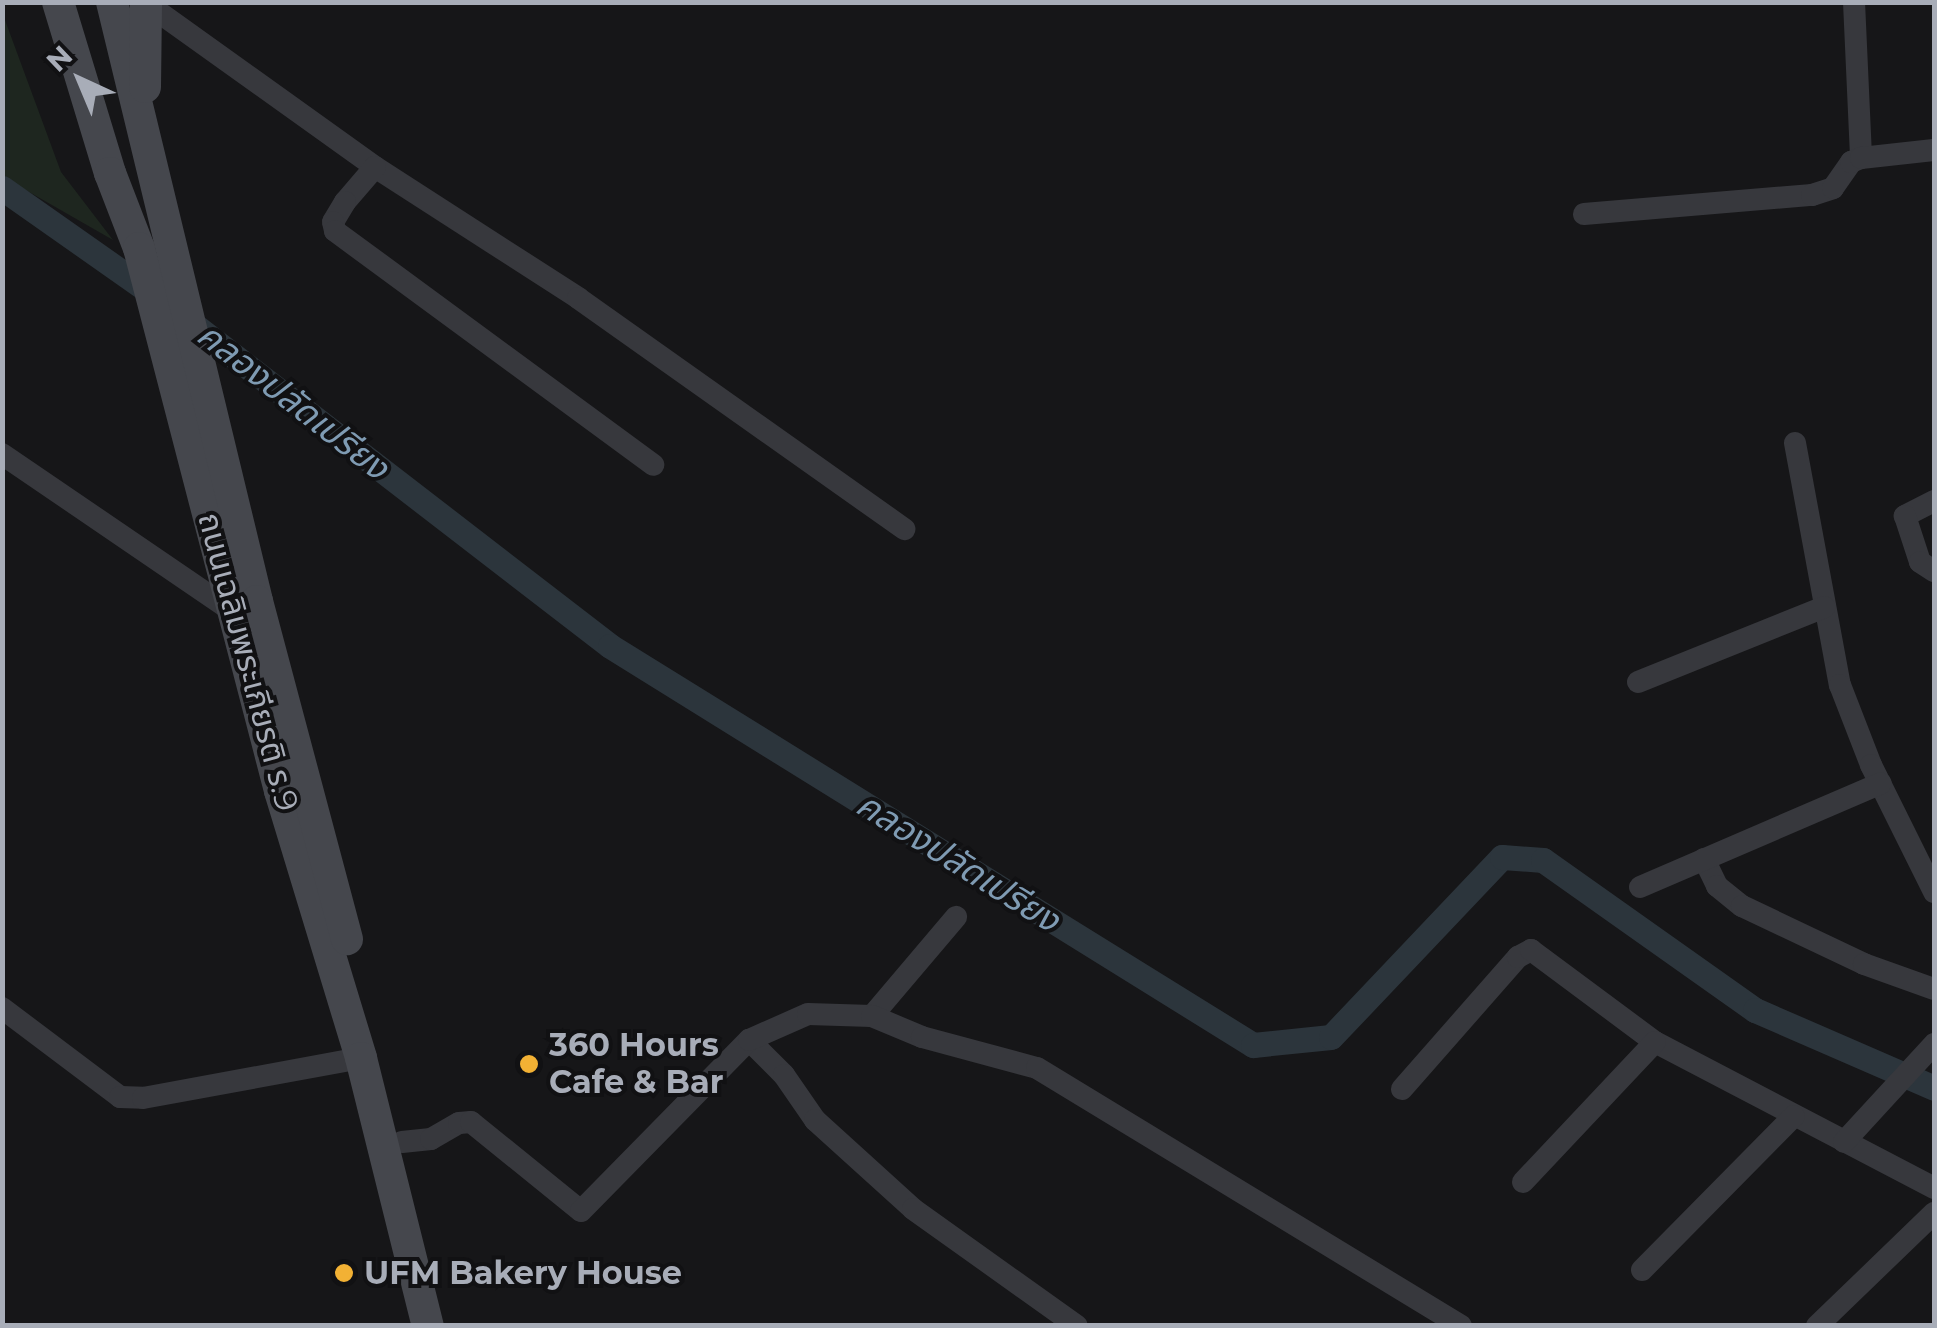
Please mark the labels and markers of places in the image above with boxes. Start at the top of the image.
place label: 360 Hours Cafe & Bar [549,1027,724,1102]
marker: 360 Hours Cafe & Bar [518,1053,540,1075]
place label: UFM Bakery House [364,1254,682,1292]
marker: UFM Bakery House [333,1262,355,1284]

